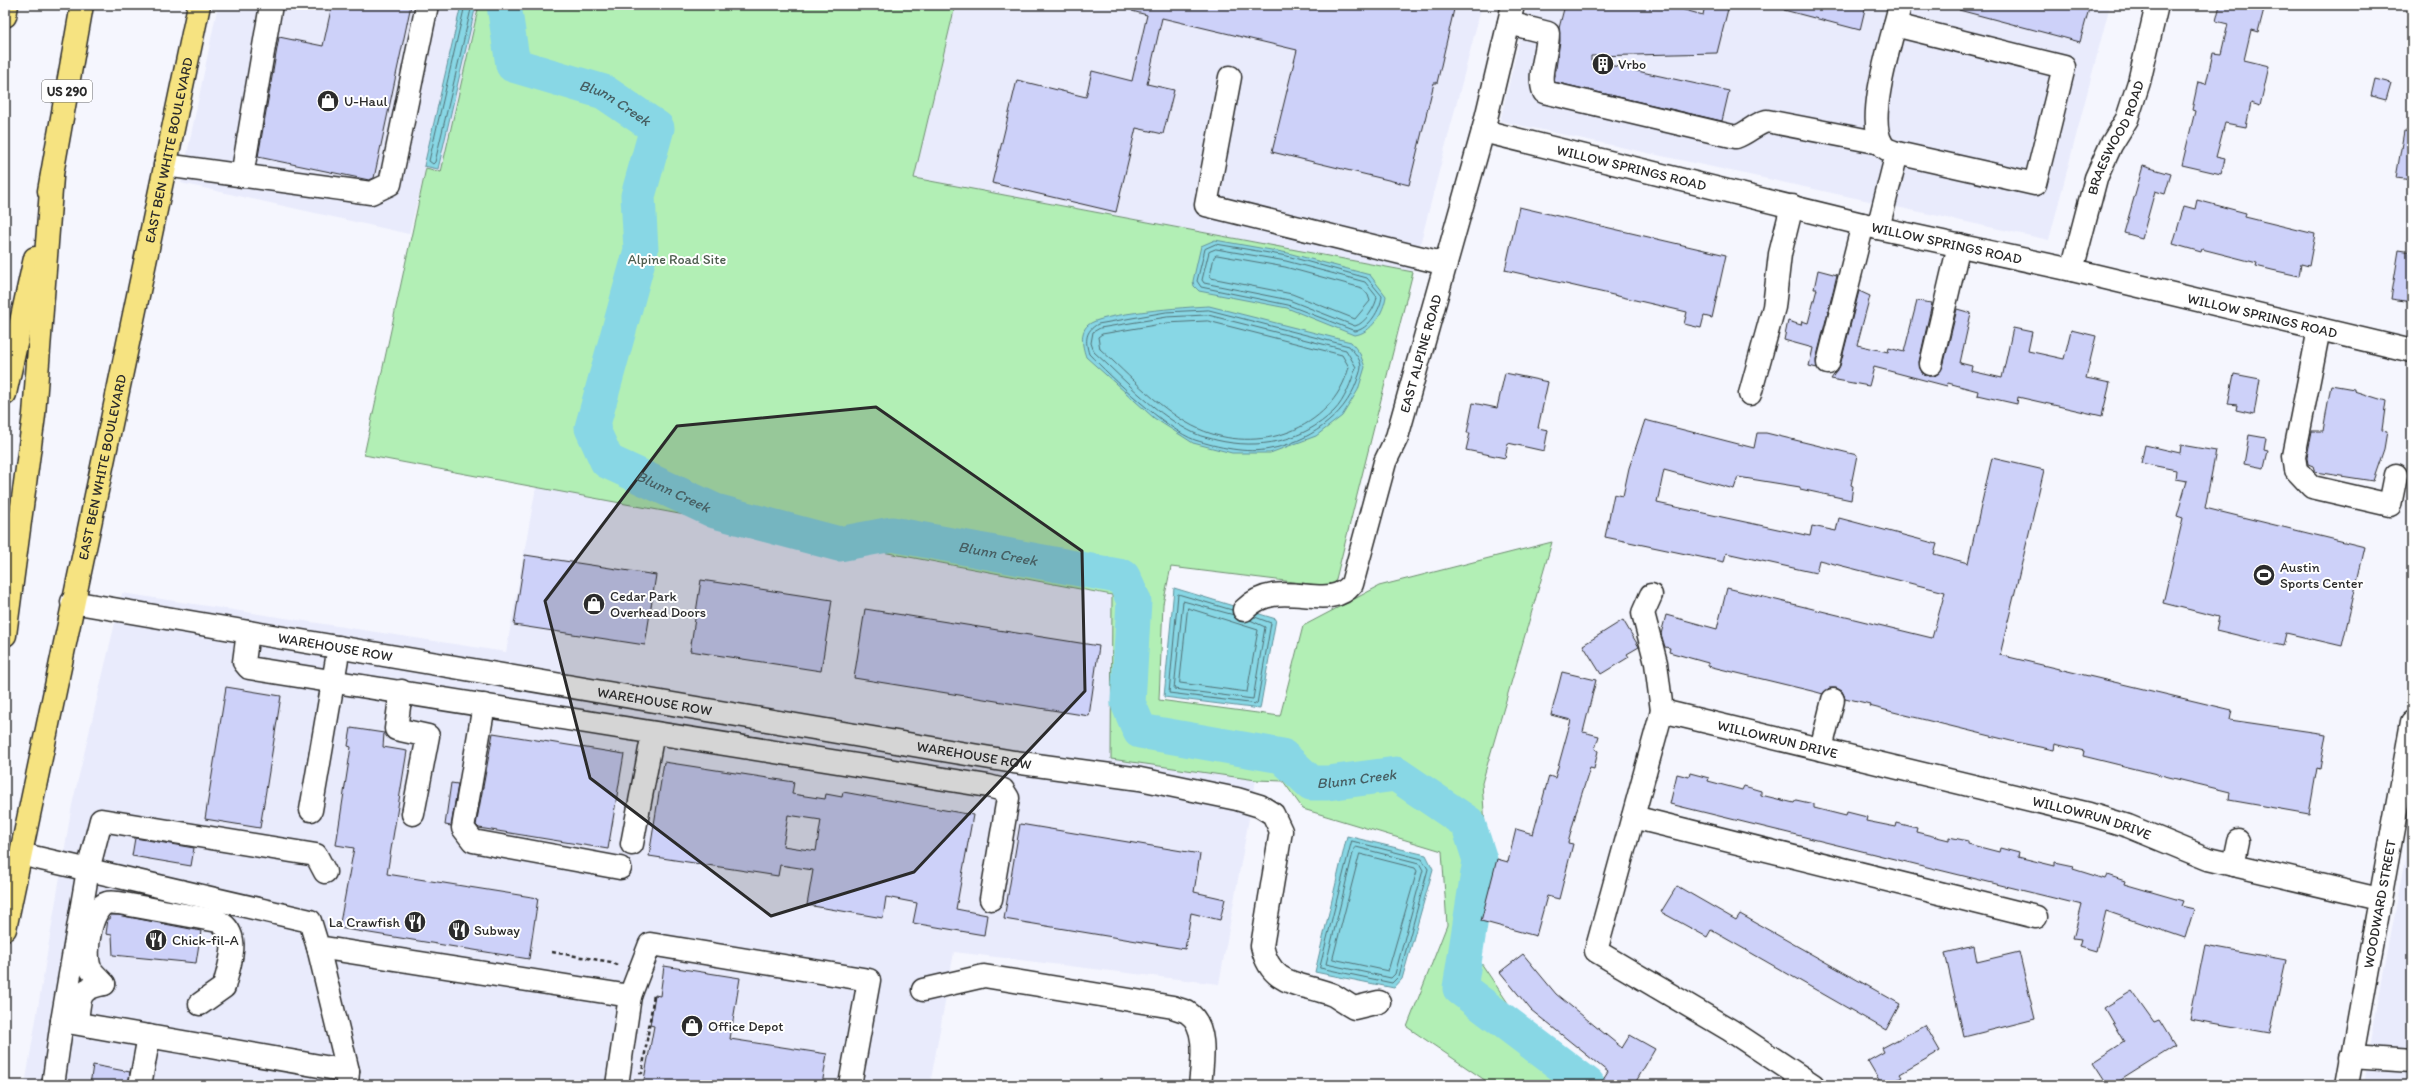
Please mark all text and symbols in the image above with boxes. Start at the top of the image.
building icon: Vrbo [1590,51,1616,77]
street label: EAST BEN WHITE BOULEVARD [141,56,197,244]
place label: Vrbo [1618,56,1646,73]
water label: Blunn Creek [577,76,655,131]
street label: BRAESWOOD ROAD [2084,78,2148,197]
road number: US 290 [42,80,92,102]
shop icon: U-Haul [315,88,341,114]
place label: U-Haul [344,93,388,110]
street label: WILLOW SPRINGS ROAD [1555,141,1708,195]
street label: WILLOW SPRINGS ROAD [1869,219,2023,268]
park label: Alpine Road Site [628,251,726,268]
street label: WILLOW SPRINGS ROAD [2186,290,2339,342]
street label: EAST ALPINE ROAD [1396,292,1446,415]
street label: EAST BEN WHITE BOULEVARD [75,373,130,562]
water label: Blunn Creek [633,467,714,517]
water label: Blunn Creek [957,538,1040,570]
place label: Austin Sports Center [2280,559,2363,592]
sports icon: Austin Sports Center [2251,562,2277,588]
place label: Cedar Park Overhead Doors [610,588,706,621]
shop icon: Cedar Park Overhead Doors [581,591,607,617]
street label: WAREHOUSE ROW [276,629,394,665]
street label: WAREHOUSE ROW [596,683,713,720]
street label: WILLOWRUN DRIVE [1716,717,1840,762]
street label: WAREHOUSE ROW [915,738,1032,773]
water label: Blunn Creek [1317,765,1399,792]
street label: WILLOWRUN DRIVE [2031,793,2154,844]
street label: WOODWARD STREET [2360,838,2400,970]
restaurant icon: La Crawfish [402,909,428,935]
place label: La Crawfish [329,914,400,931]
restaurant icon: Subway [446,917,472,943]
place label: Subway [474,922,520,939]
restaurant icon: Chick-fil-A [143,927,169,953]
place label: Chick-fil-A [172,932,239,949]
shop icon: Office Depot [679,1013,705,1039]
place label: Office Depot [708,1018,784,1035]

